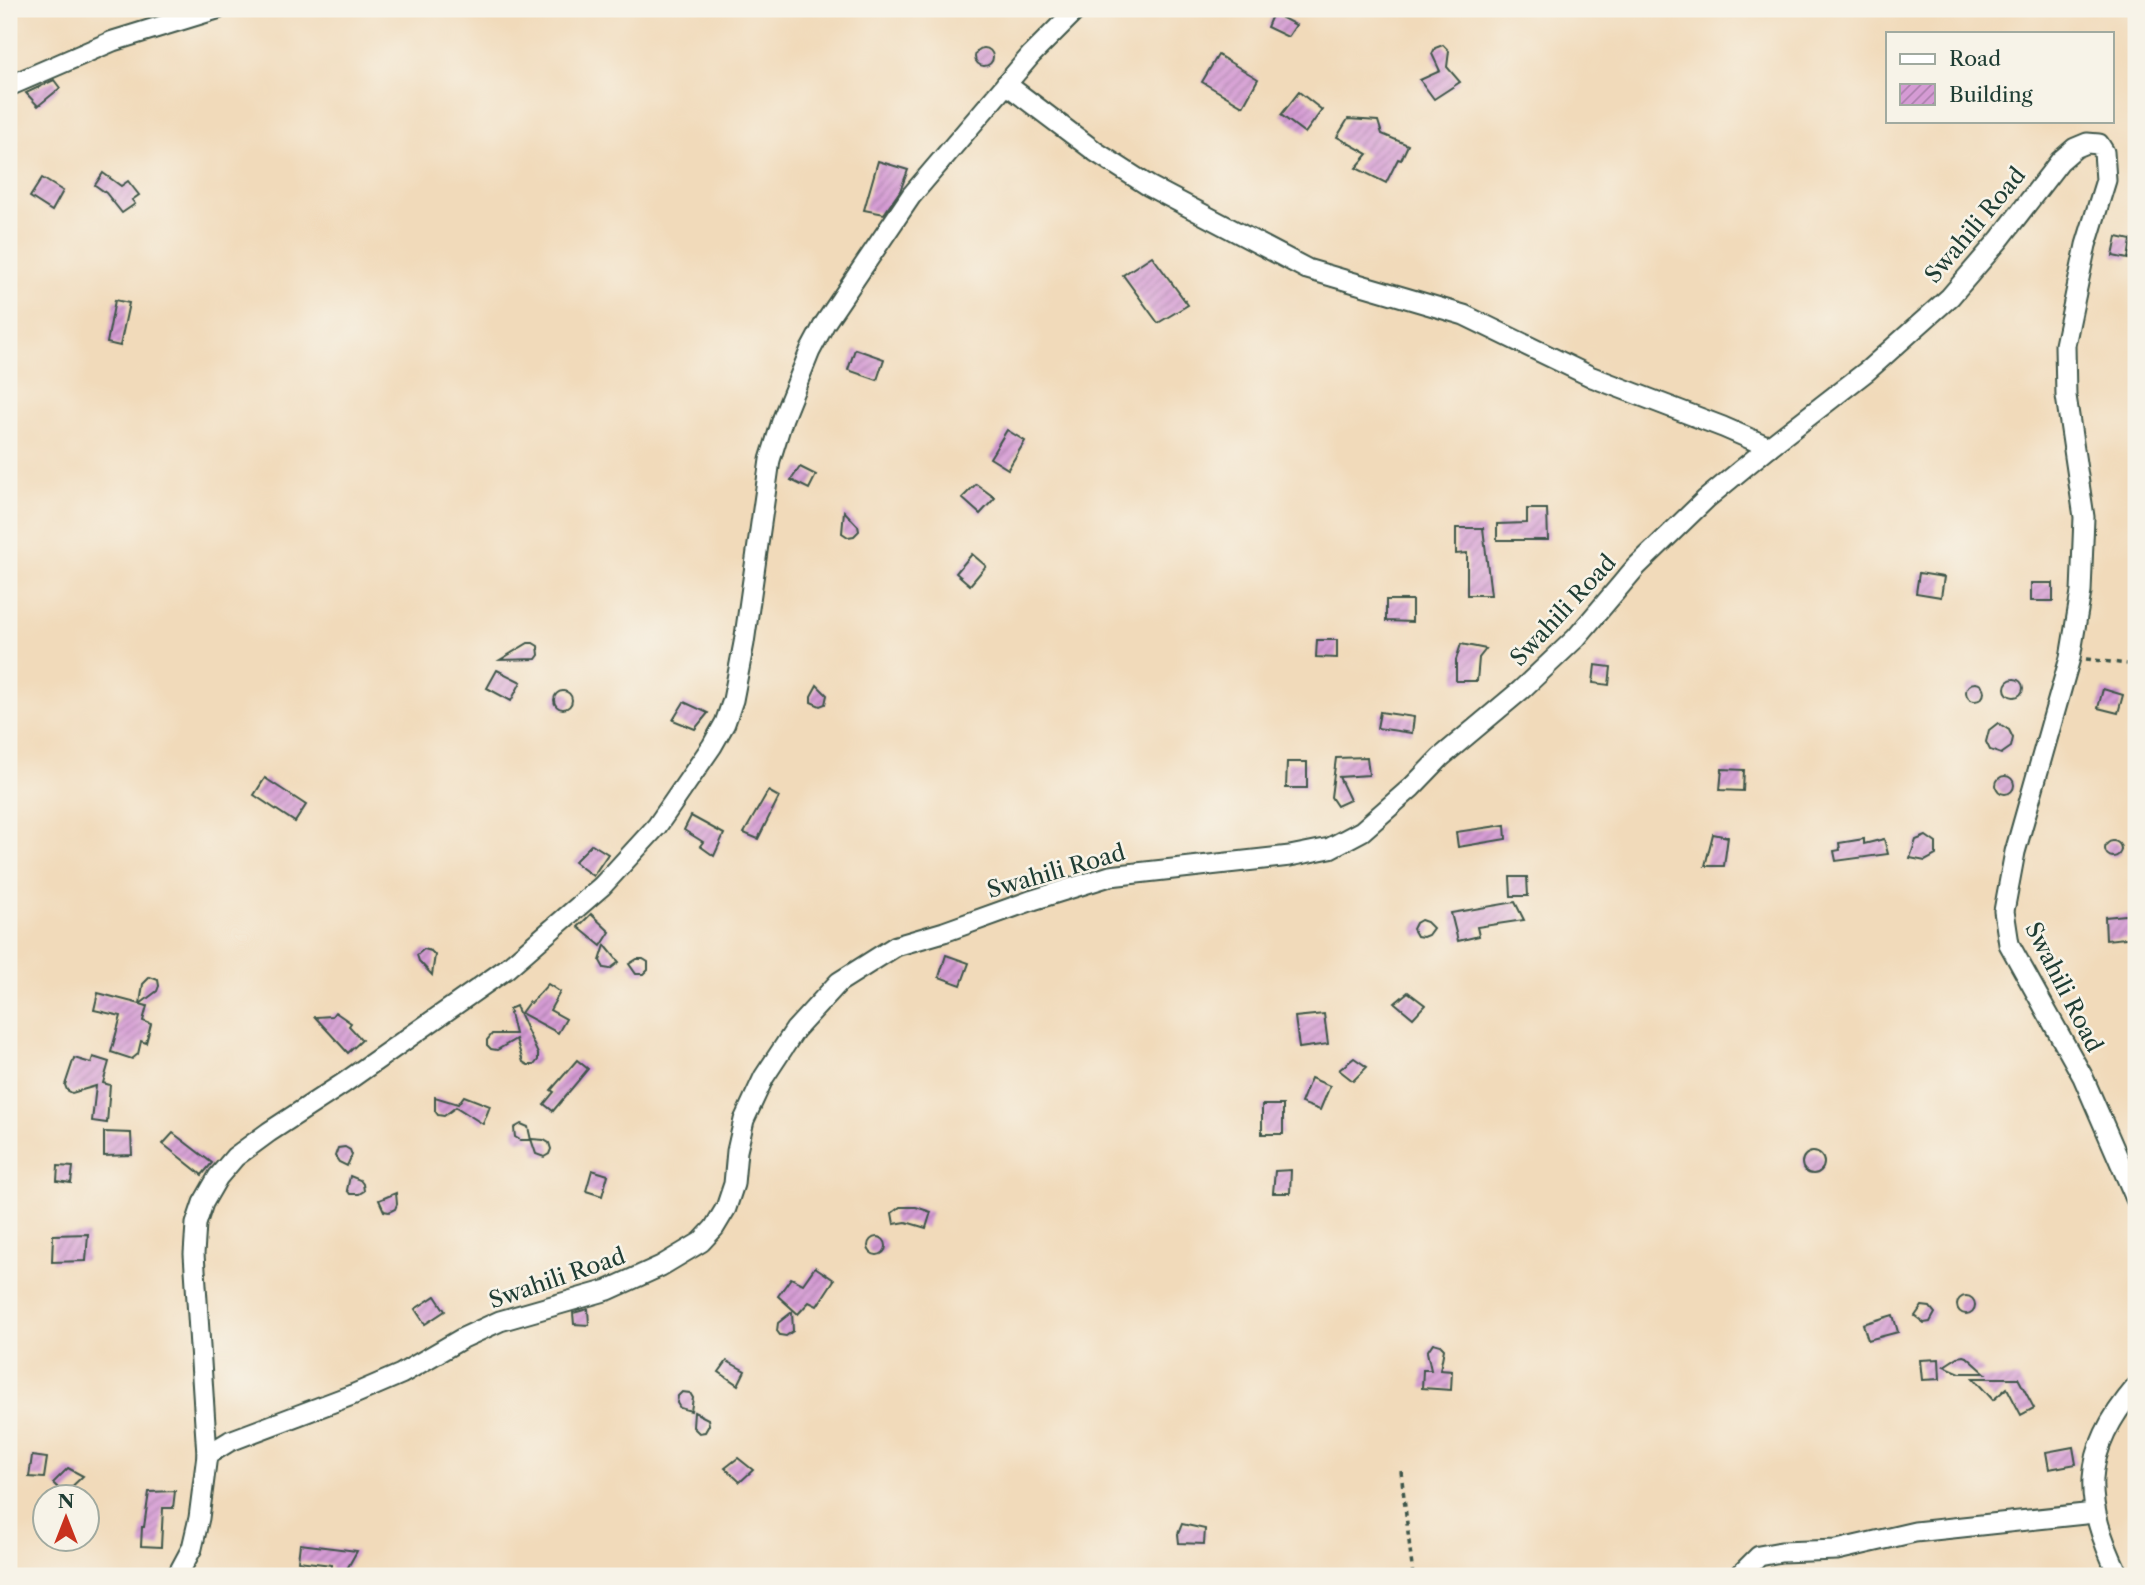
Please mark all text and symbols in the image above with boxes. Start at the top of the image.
legend [1886,32,2114,122]
text: Road [1949,46,2001,71]
text: Building [1949,82,2034,107]
street label: Swahili Road [1919,161,2031,289]
street label: Swahili Road [1504,548,1622,672]
street label: Swahili Road [984,838,1128,904]
street label: Swahili Road [2019,917,2109,1057]
street label: Swahili Road [485,1242,629,1314]
north arrow [32,1484,102,1554]
text: N [58,1490,74,1513]

